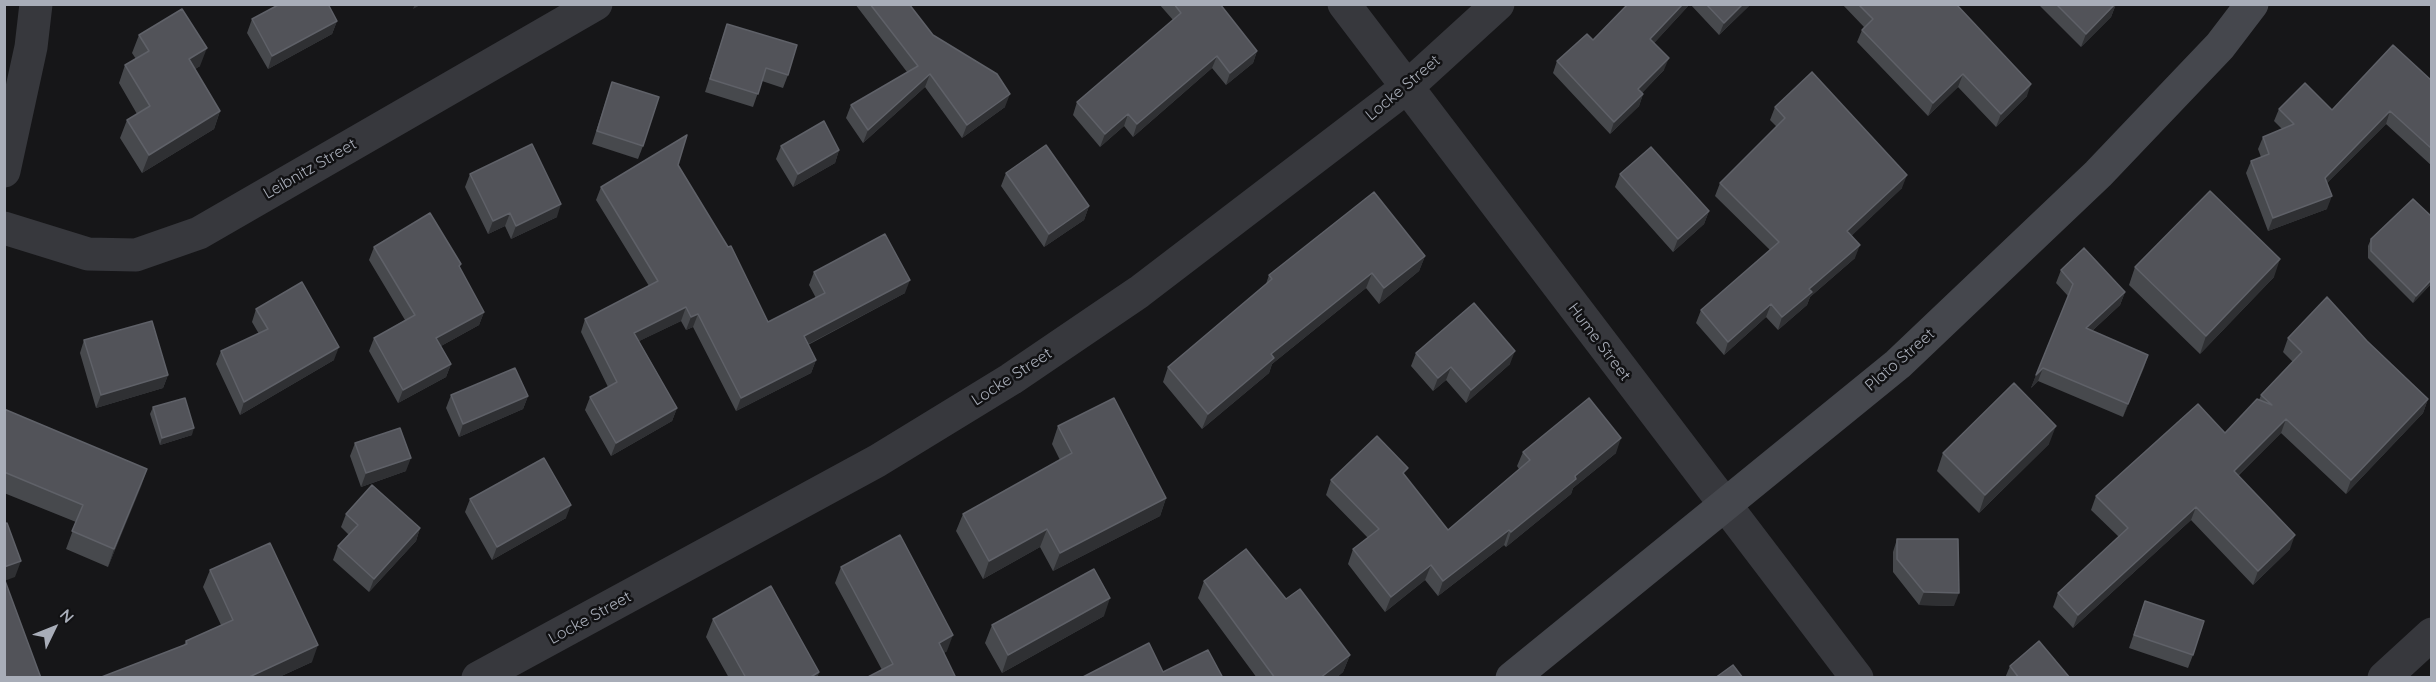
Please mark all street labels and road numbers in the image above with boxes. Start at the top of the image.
street label: Locke Street [1362,51,1444,125]
street label: Leibnitz Street [260,135,360,203]
street label: Hume Street [1564,299,1634,385]
street label: Plato Street [1861,325,1939,395]
street label: Locke Street [968,344,1056,410]
street label: Locke Street [545,587,635,649]

